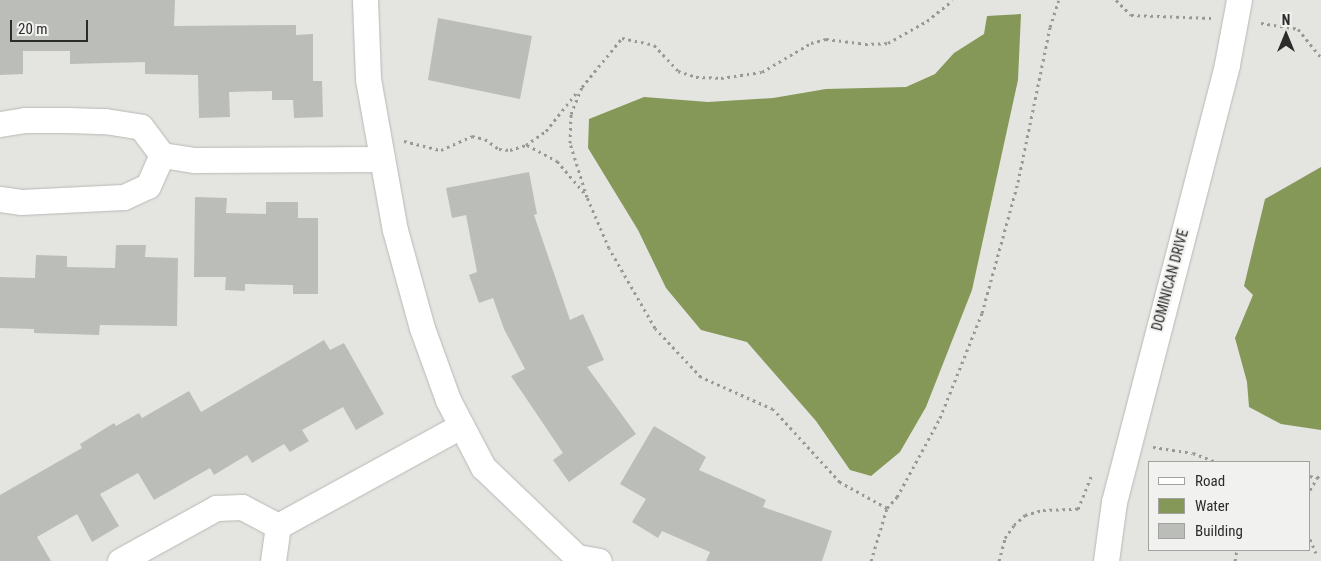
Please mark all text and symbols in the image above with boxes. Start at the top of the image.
scale bar [12,10,90,42]
north arrow [1261,10,1311,60]
text: N [1282,12,1290,28]
text: 20 m [18,20,48,38]
street label: DOMINICAN DRIVE [1148,227,1192,333]
legend [1148,461,1311,551]
text: Road [1195,472,1225,490]
text: Water [1195,497,1229,515]
text: Building [1195,522,1243,540]

